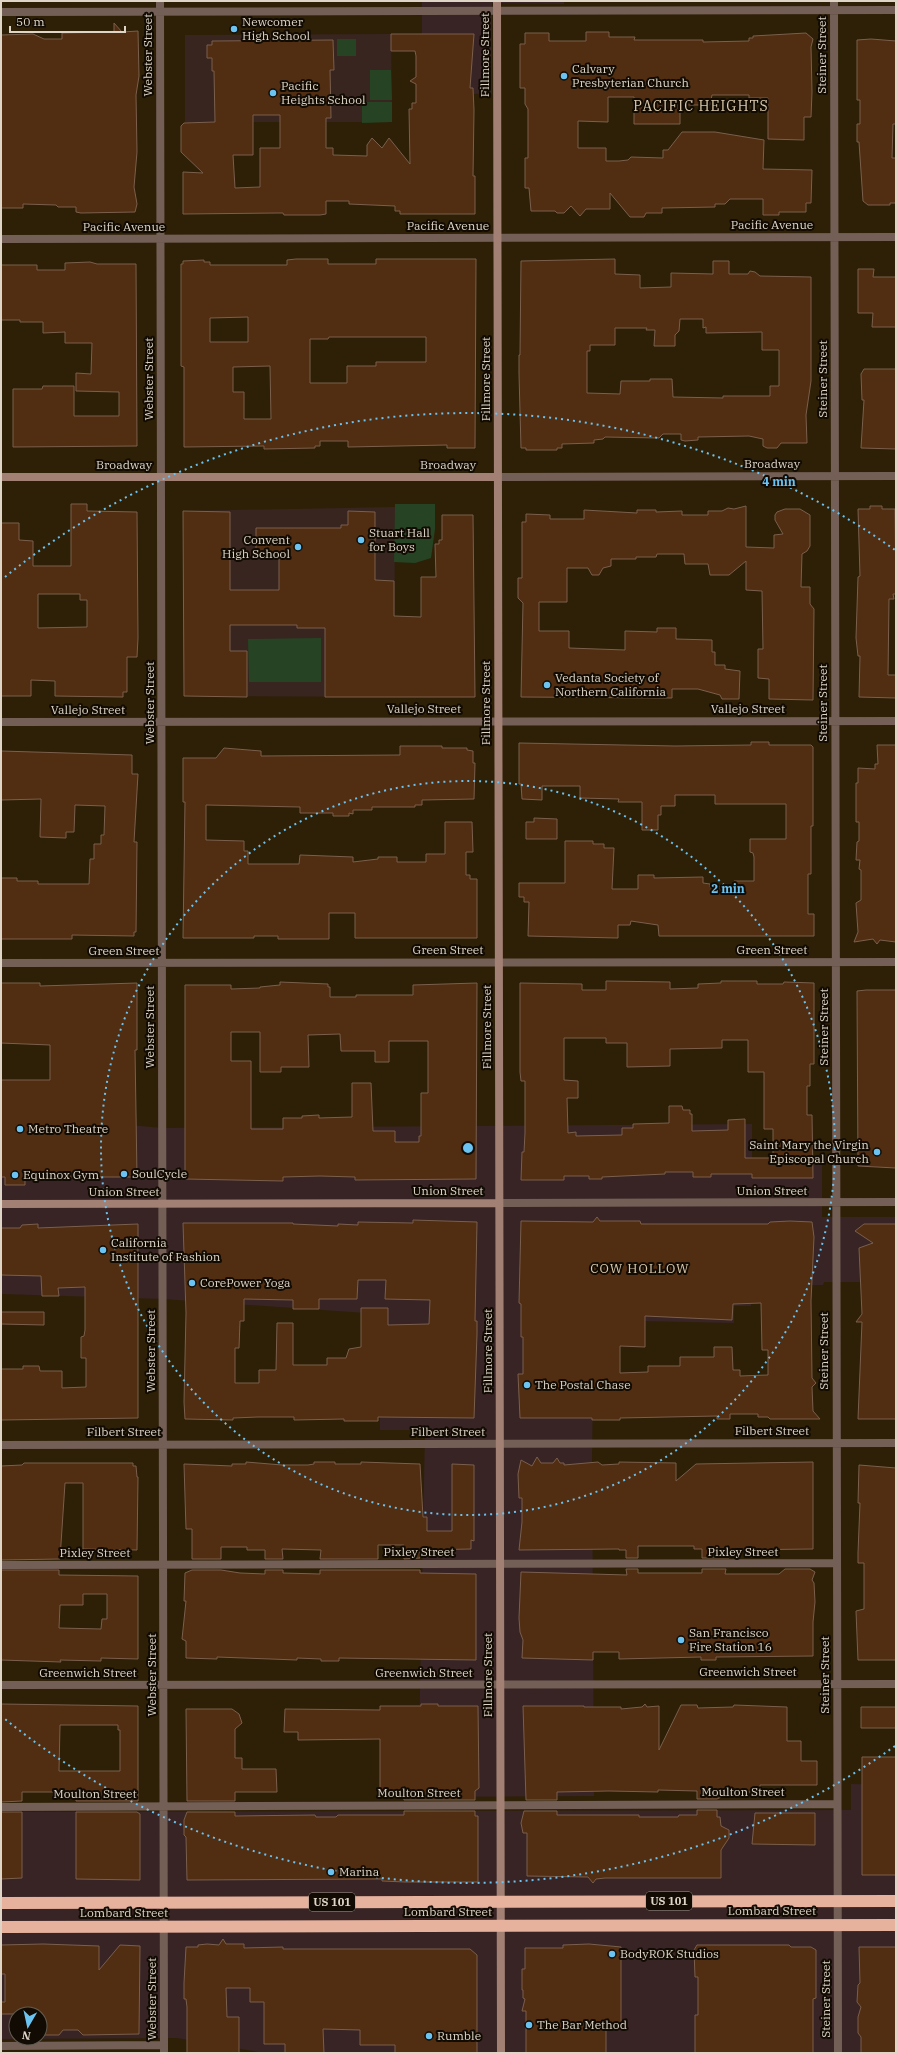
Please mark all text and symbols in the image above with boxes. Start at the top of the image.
scale bar [10,8,125,34]
street label: Fillmore Street [477,13,492,97]
text: 50 m [16,14,45,29]
street label: Webster Street [140,14,155,96]
place label: Newcomer High School [242,14,310,43]
street label: Steiner Street [814,16,829,94]
marker: Newcomer High School [229,24,239,34]
place label: Calvary Presbyterian Church [572,61,690,90]
marker: Calvary Presbyterian Church [559,71,569,81]
place label: Pacific Heights School [281,78,366,107]
marker: Pacific Heights School [268,88,278,98]
district label: PACIFIC HEIGHTS [633,97,769,115]
street label: Pacific Avenue [731,217,813,232]
street label: Pacific Avenue [407,218,489,233]
street label: Pacific Avenue [83,219,165,234]
street label: Fillmore Street [478,337,493,421]
street label: Webster Street [141,338,156,420]
street label: Steiner Street [815,340,830,418]
street label: Broadway [744,456,801,471]
street label: Broadway [96,457,153,472]
street label: Broadway [420,457,477,472]
text: 4 min [762,474,796,489]
place label: Stuart Hall for Boys [369,525,430,554]
place label: Convent High School [222,532,290,561]
marker: Stuart Hall for Boys [356,535,366,545]
marker: Convent High School [293,542,303,552]
street label: Fillmore Street [478,661,493,745]
street label: Webster Street [142,662,157,744]
street label: Steiner Street [815,664,830,742]
place label: Vedanta Society of Northern California [555,670,667,699]
marker: Vedanta Society of Northern California [542,680,552,690]
street label: Vallejo Street [387,701,461,716]
street label: Vallejo Street [711,701,785,716]
street label: Vallejo Street [51,702,125,717]
text: 2 min [711,881,745,896]
street label: Green Street [413,942,484,957]
street label: Green Street [737,942,808,957]
street label: Green Street [89,943,160,958]
street label: Fillmore Street [479,985,494,1069]
street label: Webster Street [142,986,157,1068]
street label: Steiner Street [816,988,831,1066]
place label: Metro Theatre [28,1121,108,1136]
marker: Metro Theatre [15,1124,25,1134]
place label: Saint Mary the Virgin Episcopal Church [749,1137,870,1166]
centre of rings [461,1141,475,1155]
marker: Saint Mary the Virgin Episcopal Church [872,1147,882,1157]
place label: SoulCycle [132,1166,187,1181]
place label: Equinox Gym [23,1167,100,1182]
marker: SoulCycle [119,1169,129,1179]
marker: Equinox Gym [10,1170,20,1180]
street label: Union Street [412,1183,484,1198]
street label: Union Street [736,1183,808,1198]
street label: Union Street [88,1184,160,1199]
place label: California Institute of Fashion [111,1235,221,1264]
marker: California Institute of Fashion [98,1245,108,1255]
district label: COW HOLLOW [590,1260,690,1277]
place label: CorePower Yoga [200,1275,291,1290]
marker: CorePower Yoga [187,1278,197,1288]
street label: Fillmore Street [480,1309,495,1393]
street label: Webster Street [143,1310,158,1392]
street label: Steiner Street [816,1312,831,1390]
place label: The Postal Chase [535,1377,631,1392]
marker: The Postal Chase [522,1380,532,1390]
street label: Filbert Street [735,1423,809,1438]
street label: Filbert Street [87,1424,161,1439]
street label: Filbert Street [411,1424,485,1439]
street label: Pixley Street [384,1544,454,1559]
street label: Pixley Street [708,1544,778,1559]
street label: Pixley Street [60,1545,130,1560]
place label: San Francisco Fire Station 16 [689,1625,772,1654]
street label: Fillmore Street [480,1633,495,1717]
street label: Webster Street [144,1634,159,1716]
marker: San Francisco Fire Station 16 [676,1635,686,1645]
street label: Steiner Street [817,1636,832,1714]
street label: Greenwich Street [699,1664,797,1679]
street label: Greenwich Street [39,1665,137,1680]
street label: Greenwich Street [375,1665,473,1680]
street label: Moulton Street [701,1784,785,1799]
street label: Moulton Street [377,1785,461,1800]
street label: Moulton Street [53,1786,137,1801]
place label: Marina [339,1864,380,1879]
marker: Marina [326,1867,336,1877]
road number: US 101 [646,1892,692,1910]
road number: US 101 [309,1893,355,1911]
street label: Lombard Street [728,1903,816,1918]
street label: Lombard Street [404,1904,492,1919]
street label: Lombard Street [80,1905,168,1920]
place label: BodyROK Studios [620,1946,719,1961]
marker: BodyROK Studios [607,1949,617,1959]
street label: Webster Street [144,1958,159,2040]
street label: Steiner Street [818,1960,833,2038]
north arrow [8,2006,48,2046]
place label: The Bar Method [537,2017,627,2032]
marker: The Bar Method [524,2020,534,2030]
text: N [21,2028,32,2043]
place label: Rumble [437,2028,481,2043]
marker: Rumble [424,2031,434,2041]

